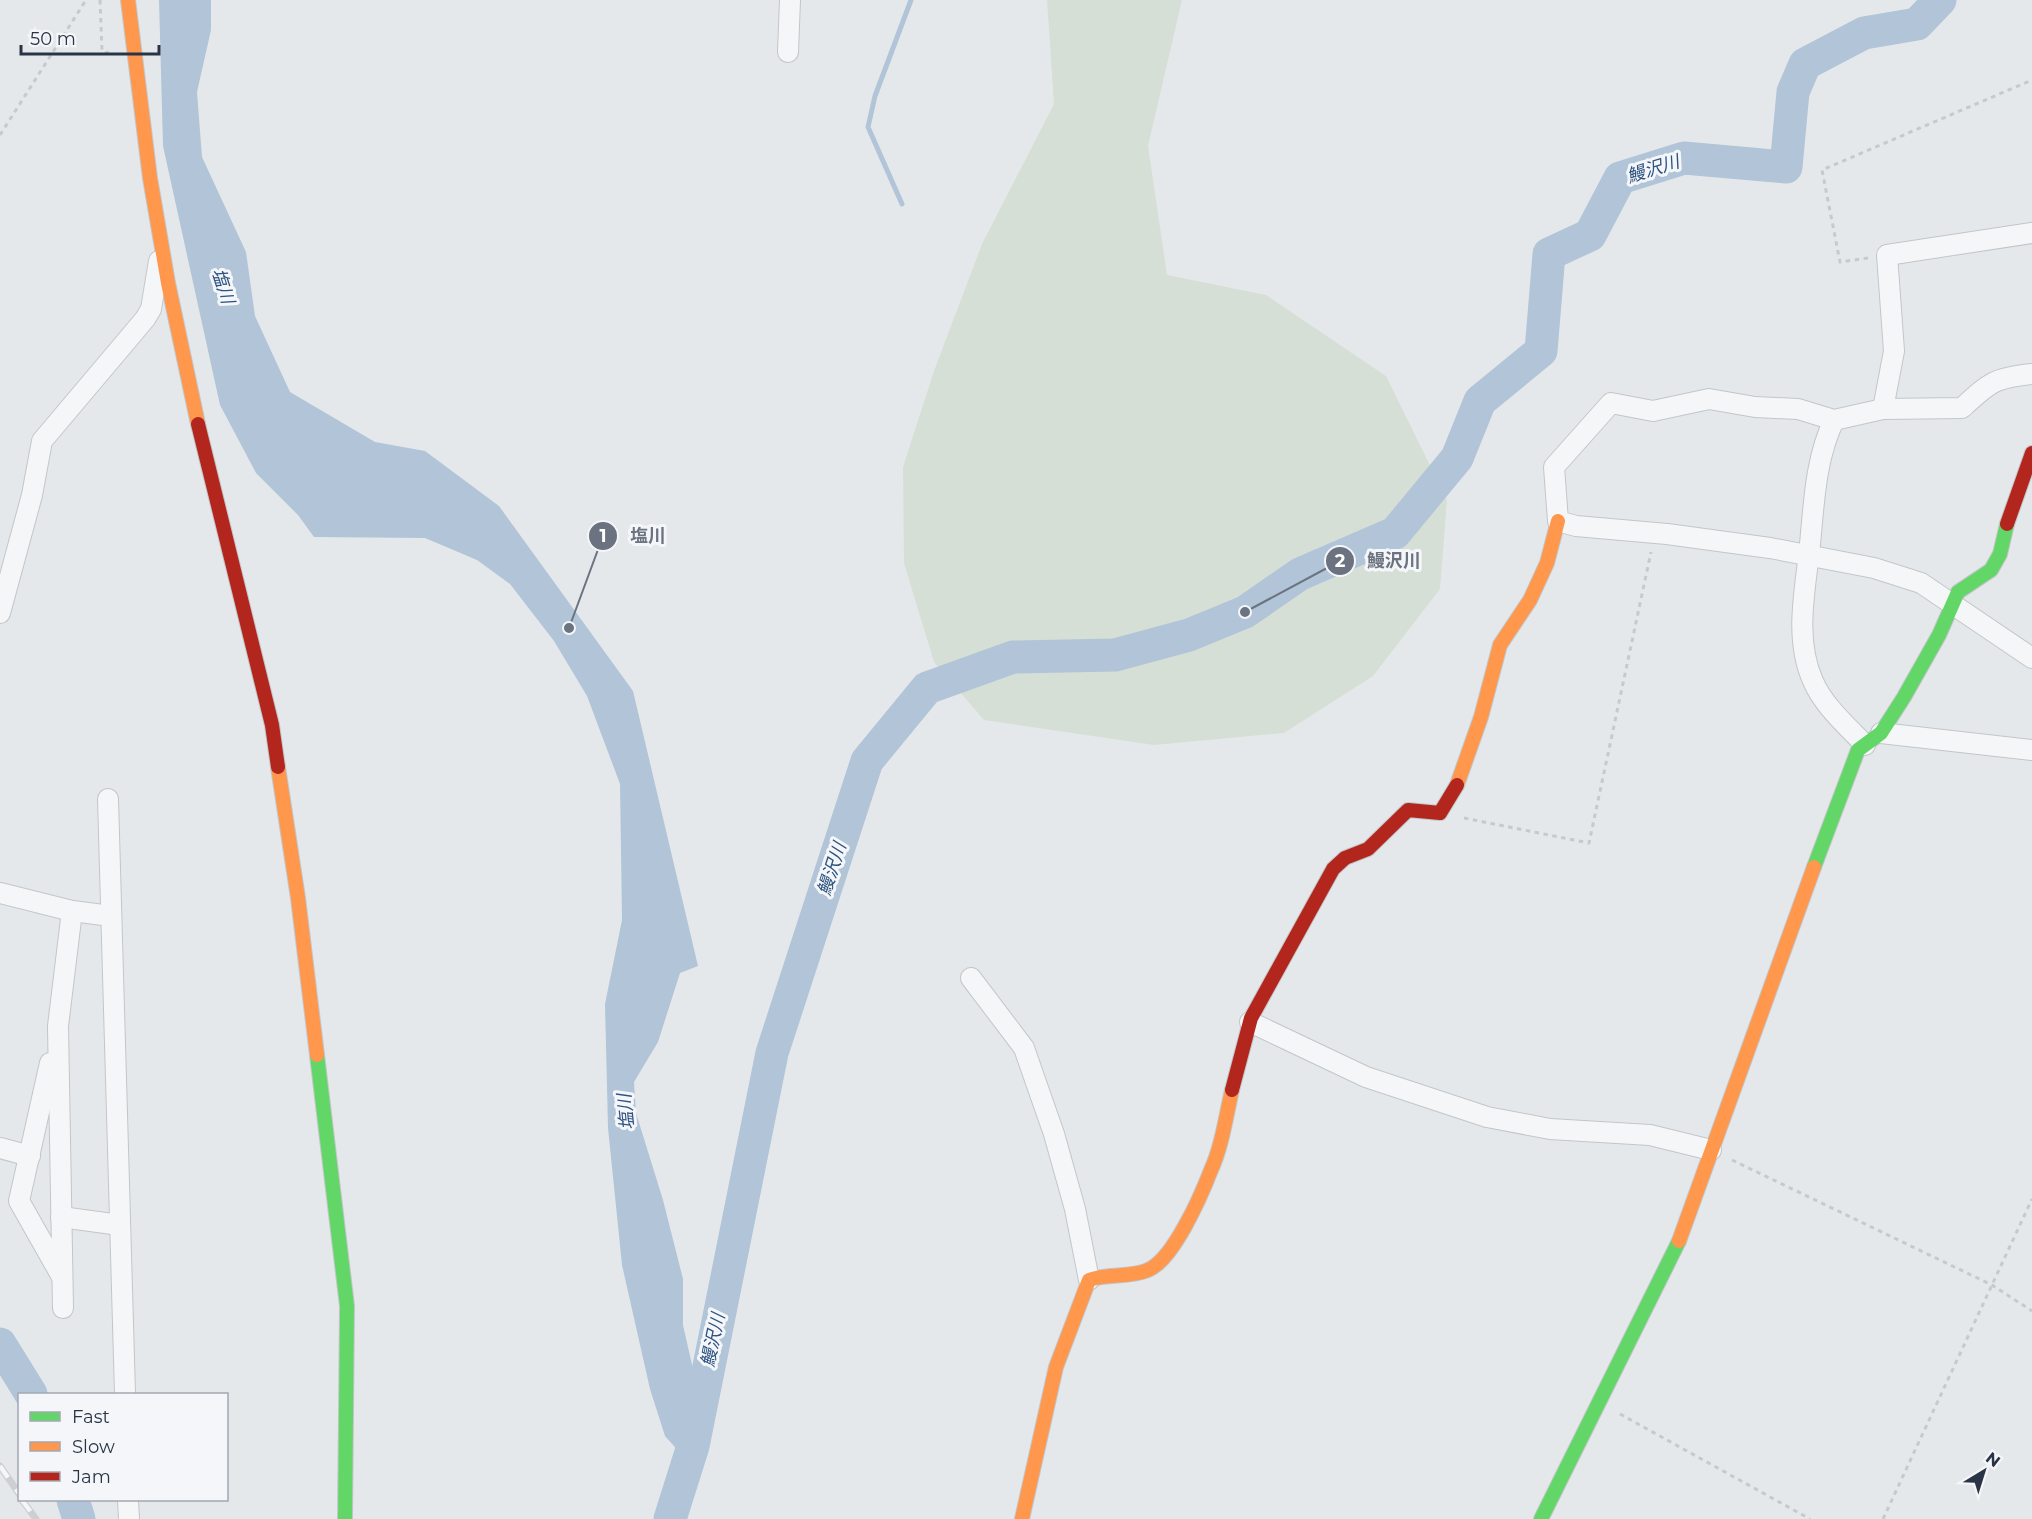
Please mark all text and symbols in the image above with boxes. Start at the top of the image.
scale bar [21,18,159,56]
text: 50 m [30,28,76,50]
water label: 鰻沢川 [1624,150,1684,187]
water label: 塩川 [207,265,240,308]
callout: 塩川 [588,518,678,554]
text: 1 [599,525,607,547]
text: 塩川 [630,525,666,547]
callout: 鰻沢川 [1325,543,1433,579]
text: 2 [1335,550,1346,572]
text: 鰻沢川 [1367,550,1421,572]
water label: 鰻沢川 [813,838,851,898]
water label: 塩川 [613,1091,639,1131]
water label: 鰻沢川 [697,1309,730,1369]
legend [18,1393,228,1501]
text: Fast [72,1406,110,1428]
text: Slow [72,1436,115,1458]
north arrow [1954,1441,2014,1501]
text: N [1982,1448,2004,1471]
text: Jam [71,1466,111,1488]

